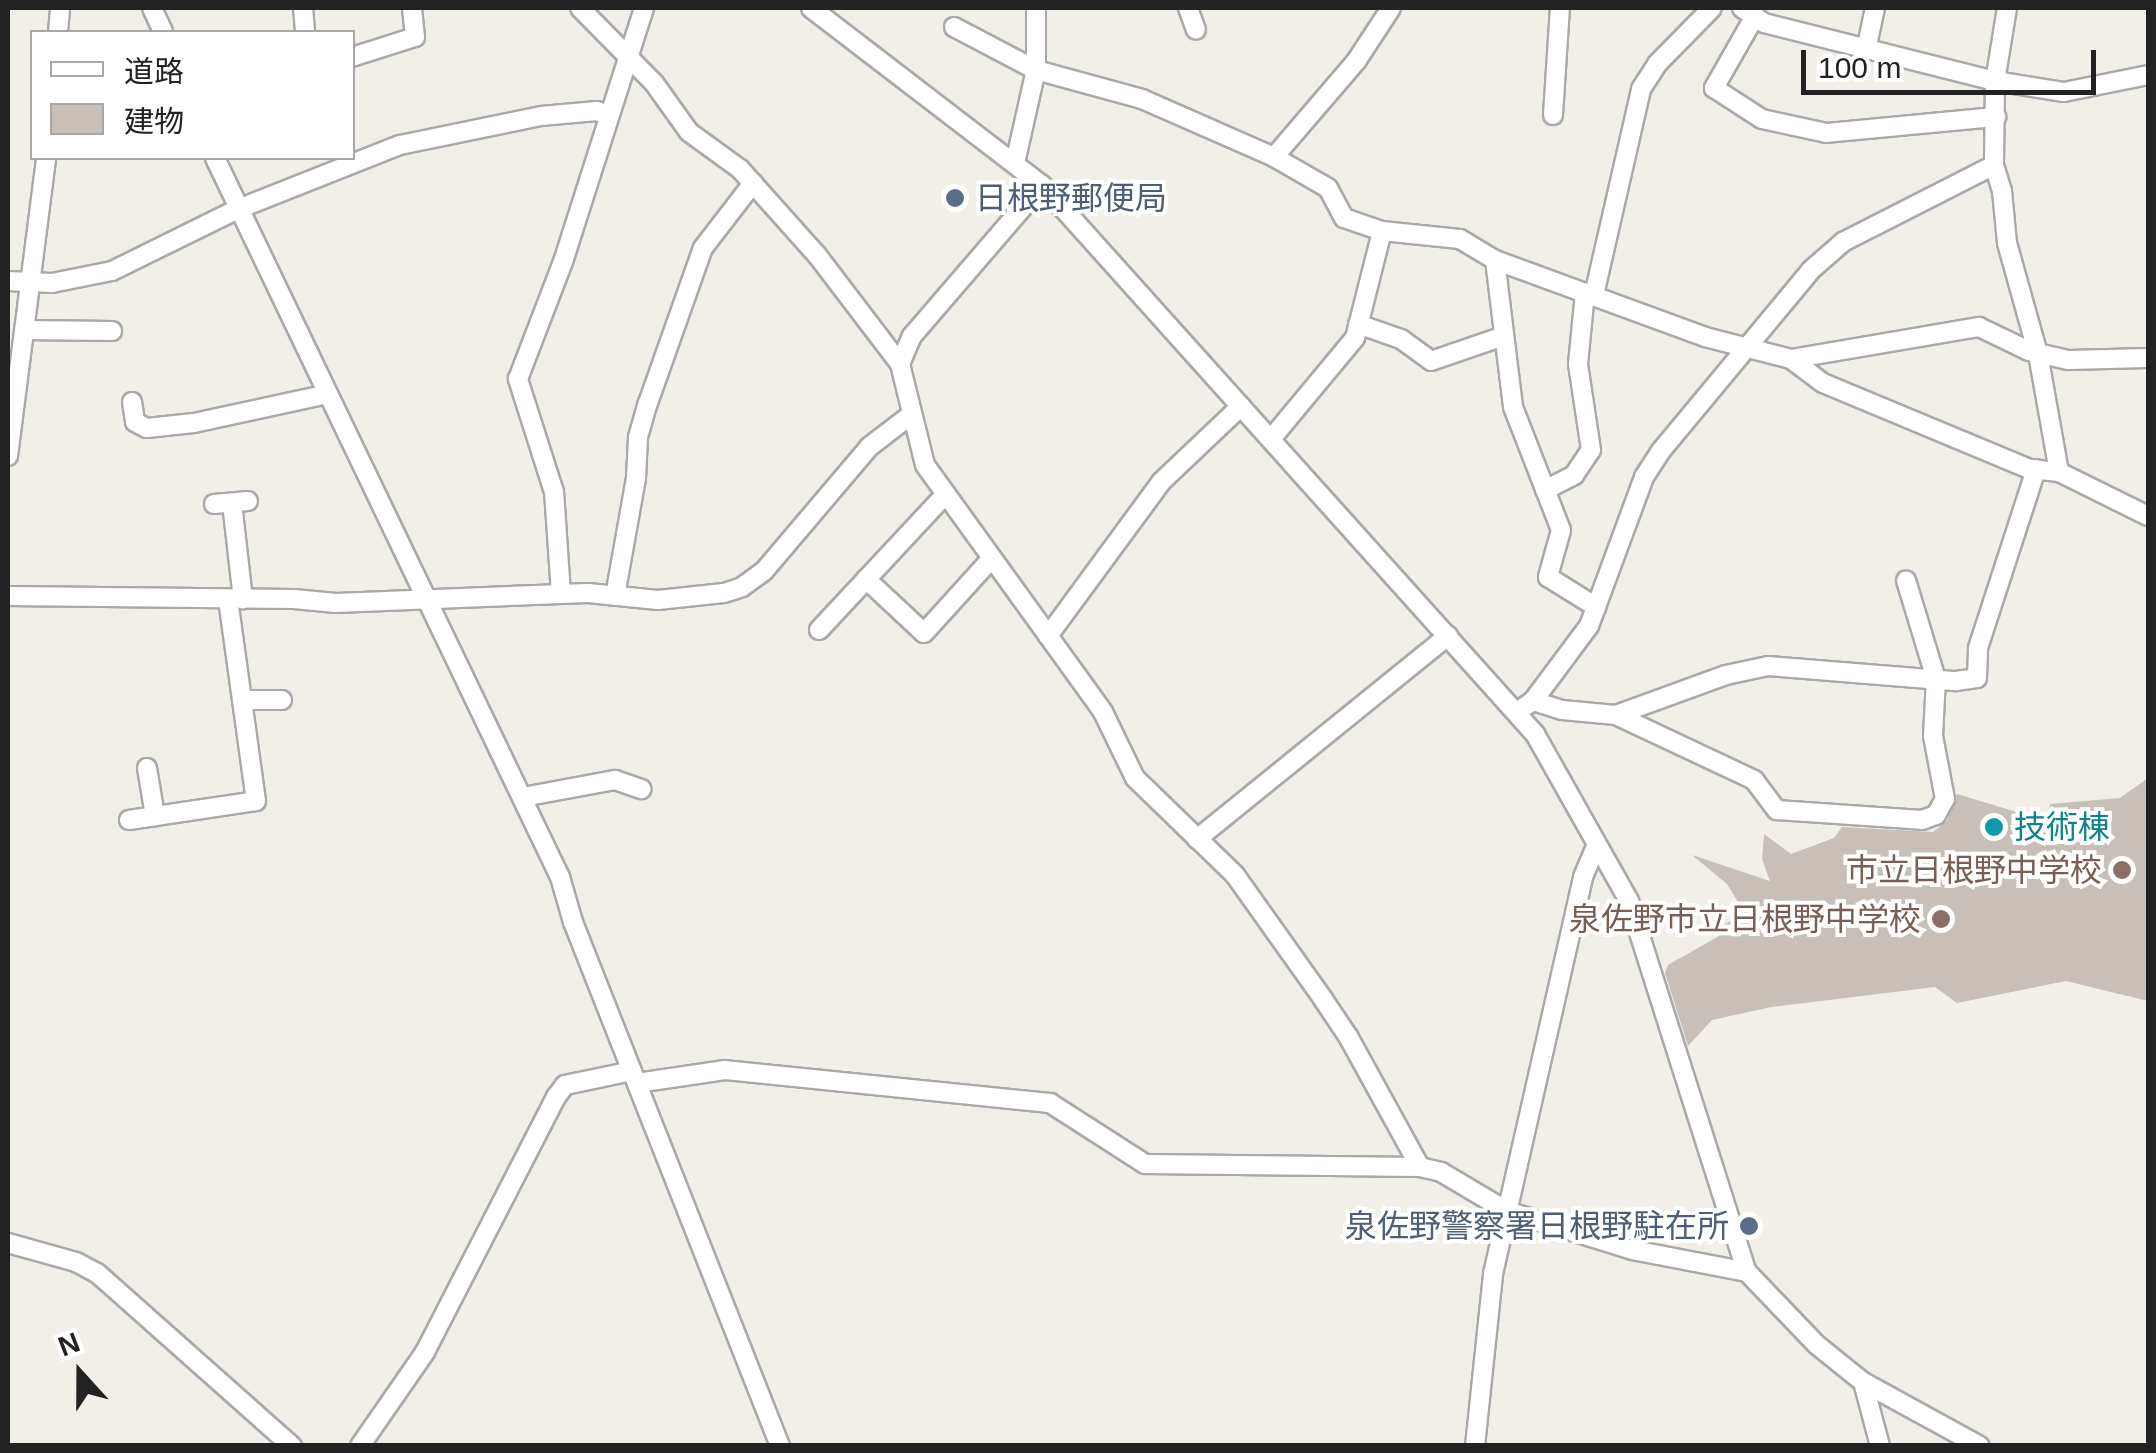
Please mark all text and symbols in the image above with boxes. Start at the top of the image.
legend [30,30,355,160]
scale bar [1806,30,2101,92]
text: 100 m [1818,51,1901,84]
text: 道路 [124,55,184,88]
text: 建物 [124,105,184,138]
place label: 日根野郵便局 [975,179,1167,217]
marker: 日根野郵便局 [944,187,966,209]
place label: 技術棟 [2014,808,2110,846]
marker: 技術棟 [1983,816,2005,838]
place label: 市立日根野中学校 [1846,851,2102,889]
marker: 市立日根野中学校 [2111,859,2133,881]
place label: 泉佐野市立日根野中学校 [1569,900,1921,938]
marker: 泉佐野市立日根野中学校 [1930,908,1952,930]
place label: 泉佐野警察署日根野駐在所 [1345,1207,1729,1245]
marker: 泉佐野警察署日根野駐在所 [1738,1215,1760,1237]
north arrow [30,1323,130,1423]
text: N [54,1326,84,1363]

